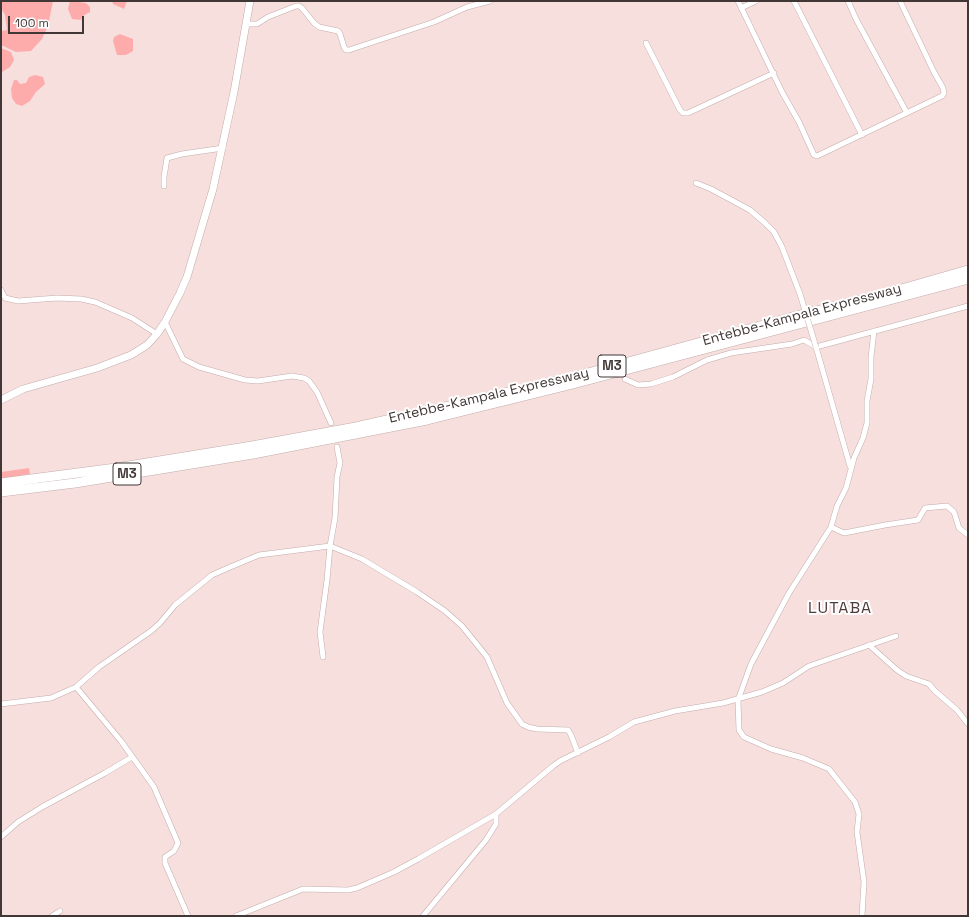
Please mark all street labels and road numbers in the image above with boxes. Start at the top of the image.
street label: Entebbe-Kampala Expressway [701,280,903,350]
road number: M3 [598,355,626,377]
street label: Entebbe-Kampala Expressway [387,365,591,427]
road number: M3 [113,463,141,485]

